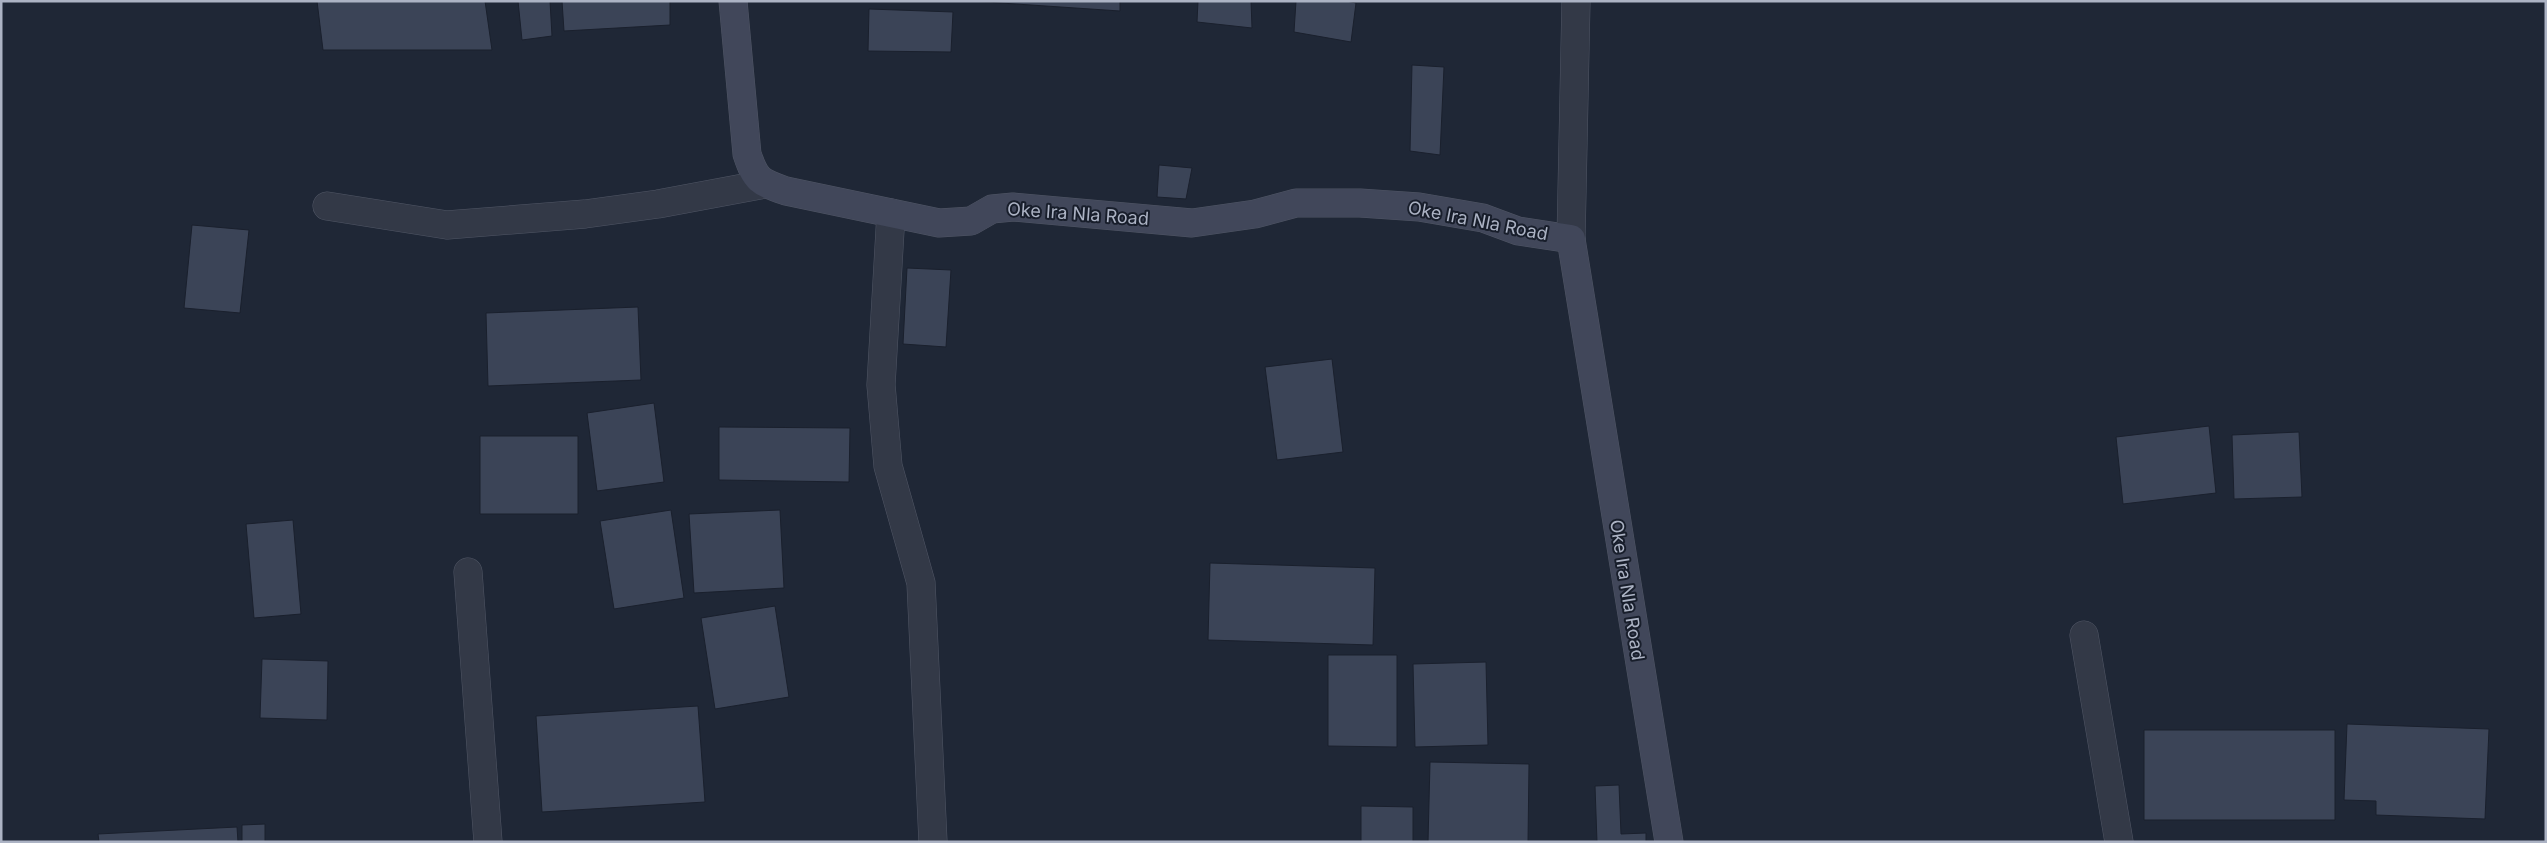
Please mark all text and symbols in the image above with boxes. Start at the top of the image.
street label: Oke Ira Nla Road [1406,197,1550,244]
street label: Oke Ira Nla Road [1006,198,1150,229]
street label: Oke Ira Nla Road [1606,518,1649,662]

